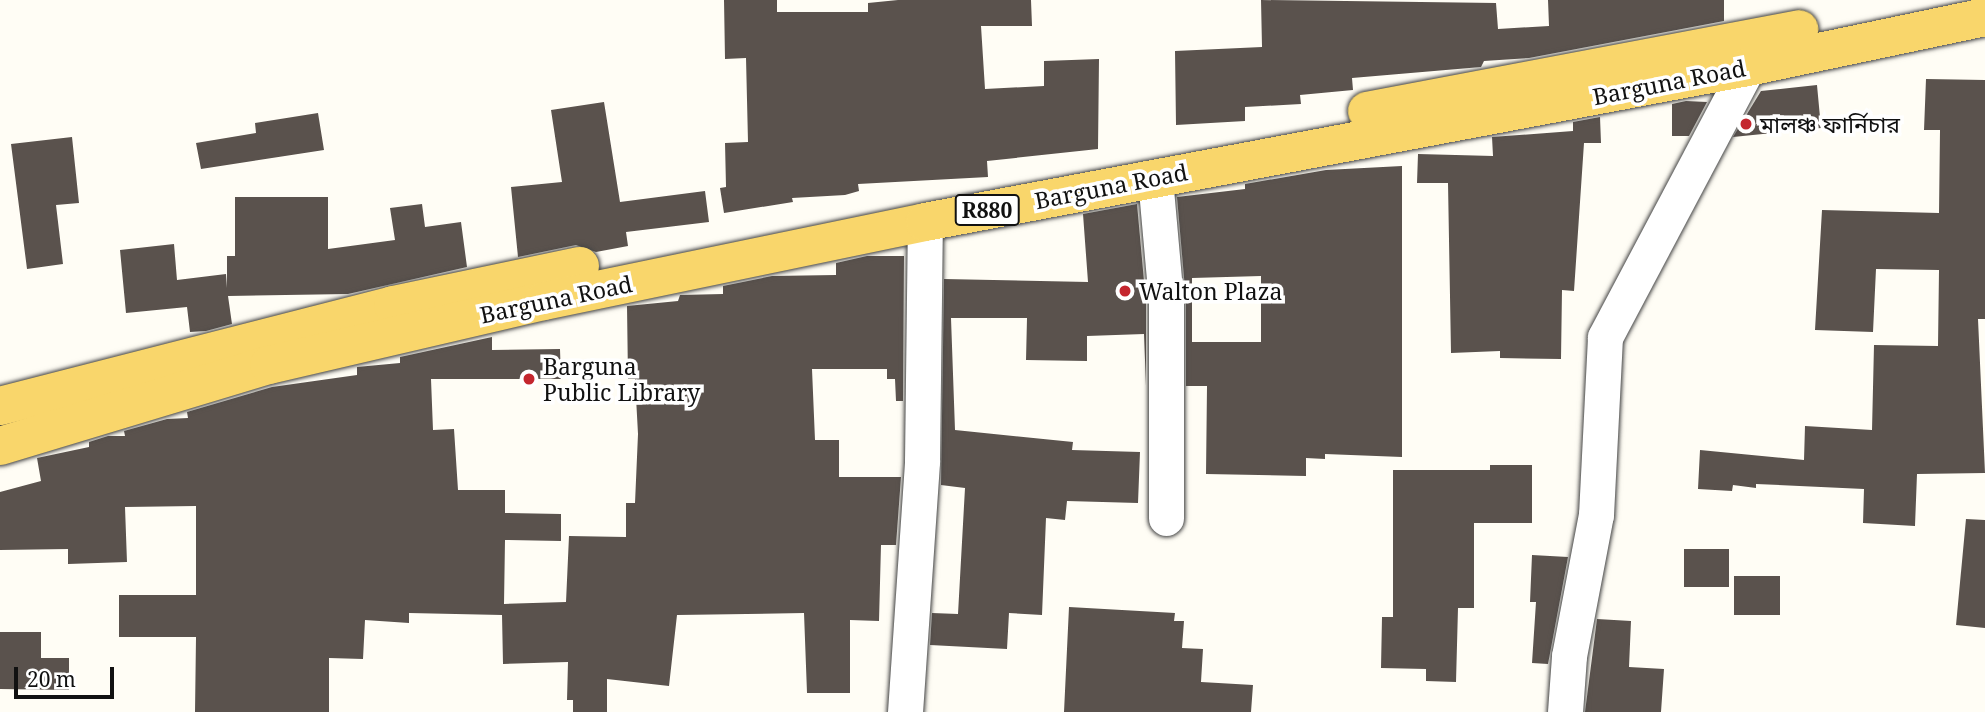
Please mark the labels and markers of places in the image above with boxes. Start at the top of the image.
place label: মালঞ্চ ফার্নিচার [1760,110,1900,138]
marker: মালঞ্চ ফার্নিচার [1738,116,1754,132]
place label: Walton Plaza [1139,277,1282,305]
marker: Walton Plaza [1117,283,1133,299]
place label: Barguna Public Library [543,352,700,406]
marker: Barguna Public Library [521,371,537,387]

